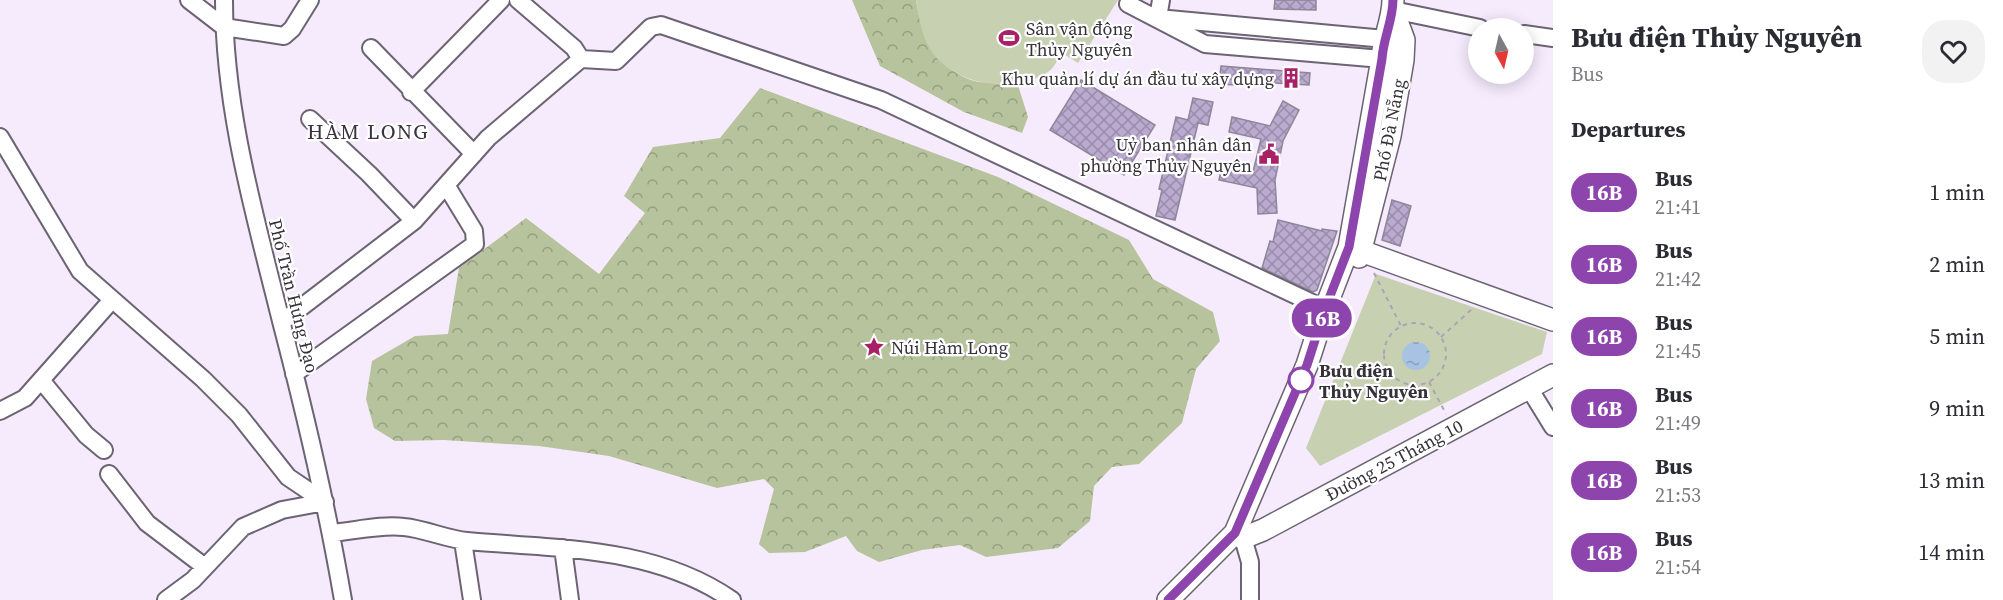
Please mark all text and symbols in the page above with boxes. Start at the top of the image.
place label: Sân vận động Thủy Nguyên [1026,16,1133,62]
north arrow [1468,18,1534,84]
map controls [1468,18,1534,84]
text: Bưu điện Thủy Nguyên [1571,18,1862,56]
button: heart [1922,20,1985,83]
sports icon: Sân vận động Thủy Nguyên [997,26,1021,50]
text: Bus [1571,60,1604,88]
place label: Khu quản lí dự án đầu tư xây dựng [1001,66,1274,91]
building icon: Khu quản lí dự án đầu tư xây dựng [1279,66,1303,90]
street label: Phố Đà Nẵng [1367,77,1411,183]
text: Departures [1571,114,1685,144]
district label: HÀM LONG [307,117,429,146]
place label: Uỷ ban nhân dân phường Thủy Nguyên [1080,132,1252,178]
public building icon: Uỷ ban nhân dân phường Thủy Nguyên [1257,142,1281,166]
text: Bus [1655,163,1692,193]
text: 1 min [1929,177,1985,207]
text: 16B [1586,178,1622,207]
text: 21:41 [1655,193,1701,221]
street label: Phố Trần Hưng Đạo [263,217,325,376]
text: Bus [1655,235,1692,265]
text: 2 min [1929,249,1985,279]
text: 16B [1586,250,1622,279]
text: 21:42 [1655,265,1701,293]
line badge: 16B [1288,298,1356,338]
text: 16B [1304,304,1340,333]
text: Bus [1655,307,1692,337]
text: 5 min [1929,321,1985,351]
text: 16B [1586,322,1622,351]
place icon: Núi Hàm Long [862,335,886,359]
place label: Núi Hàm Long [891,335,1008,360]
text: 21:45 [1655,337,1701,365]
place label: Bưu điện Thủy Nguyên [1319,358,1428,404]
marker: Bưu điện Thủy Nguyên [1288,367,1314,393]
text: Bus [1655,379,1692,409]
text: 9 min [1929,393,1985,423]
text: 16B [1586,394,1622,423]
text: 21:49 [1655,409,1701,437]
street label: Đường 25 Tháng 10 [1321,413,1467,507]
text: Bus [1655,451,1692,481]
text: 13 min [1918,465,1985,495]
text: 16B [1586,466,1622,495]
text: 21:53 [1655,481,1701,509]
text: Bus [1655,523,1692,553]
text: 14 min [1918,537,1985,567]
text: 16B [1586,538,1622,567]
text: 21:54 [1655,553,1701,581]

